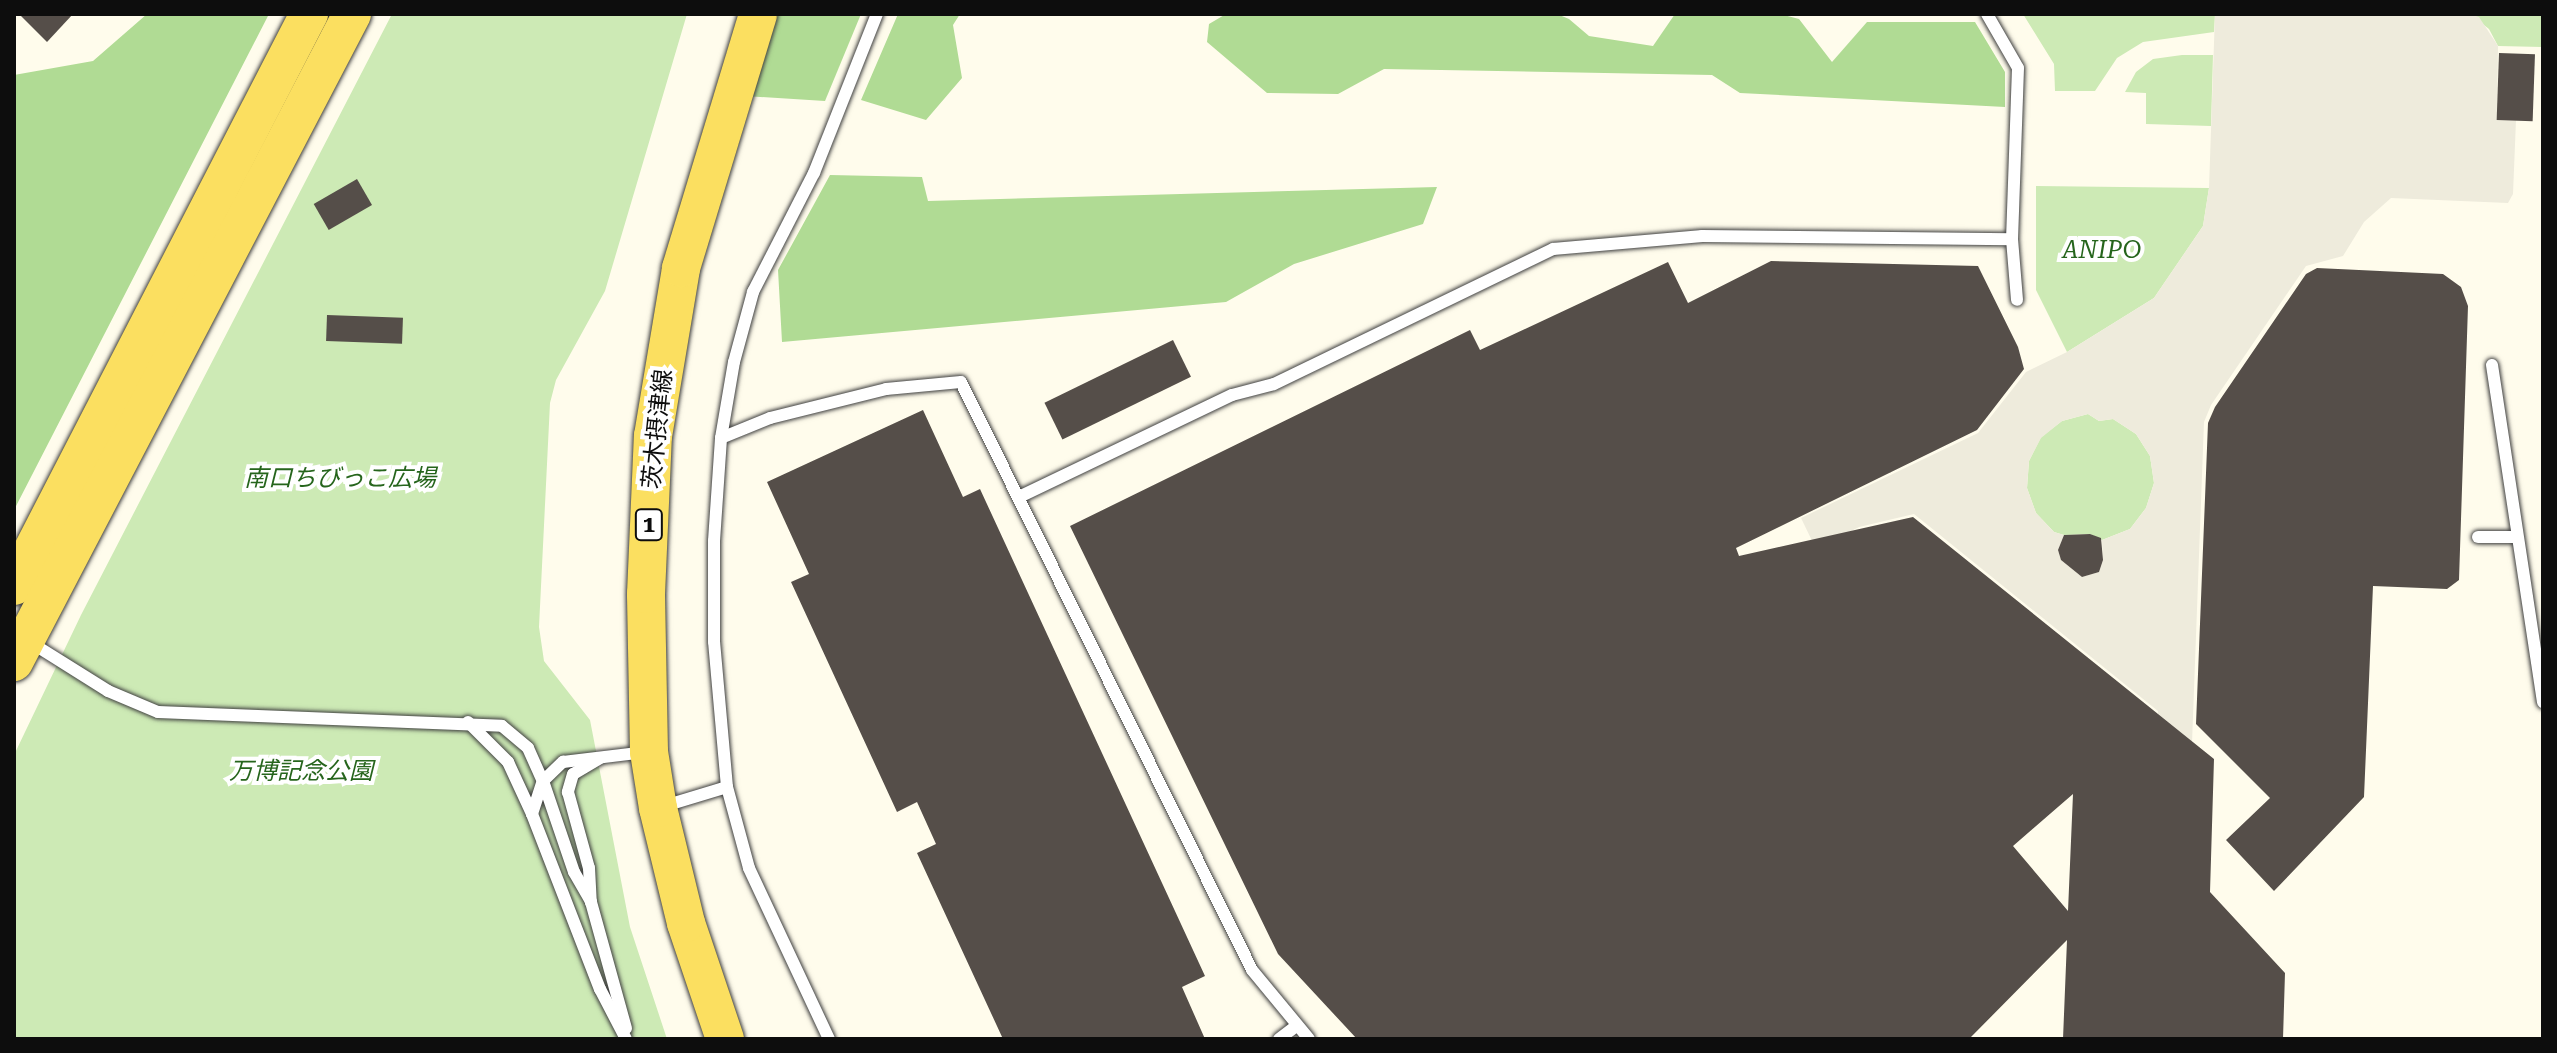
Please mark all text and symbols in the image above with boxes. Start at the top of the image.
park label: ANIPO [2062,237,2142,265]
street label: 茨木摂津線 [637,368,679,490]
park label: 南口ちびっこ広場 [244,465,436,493]
road number: 1 [633,507,665,543]
park label: 万博記念公園 [229,758,373,786]

